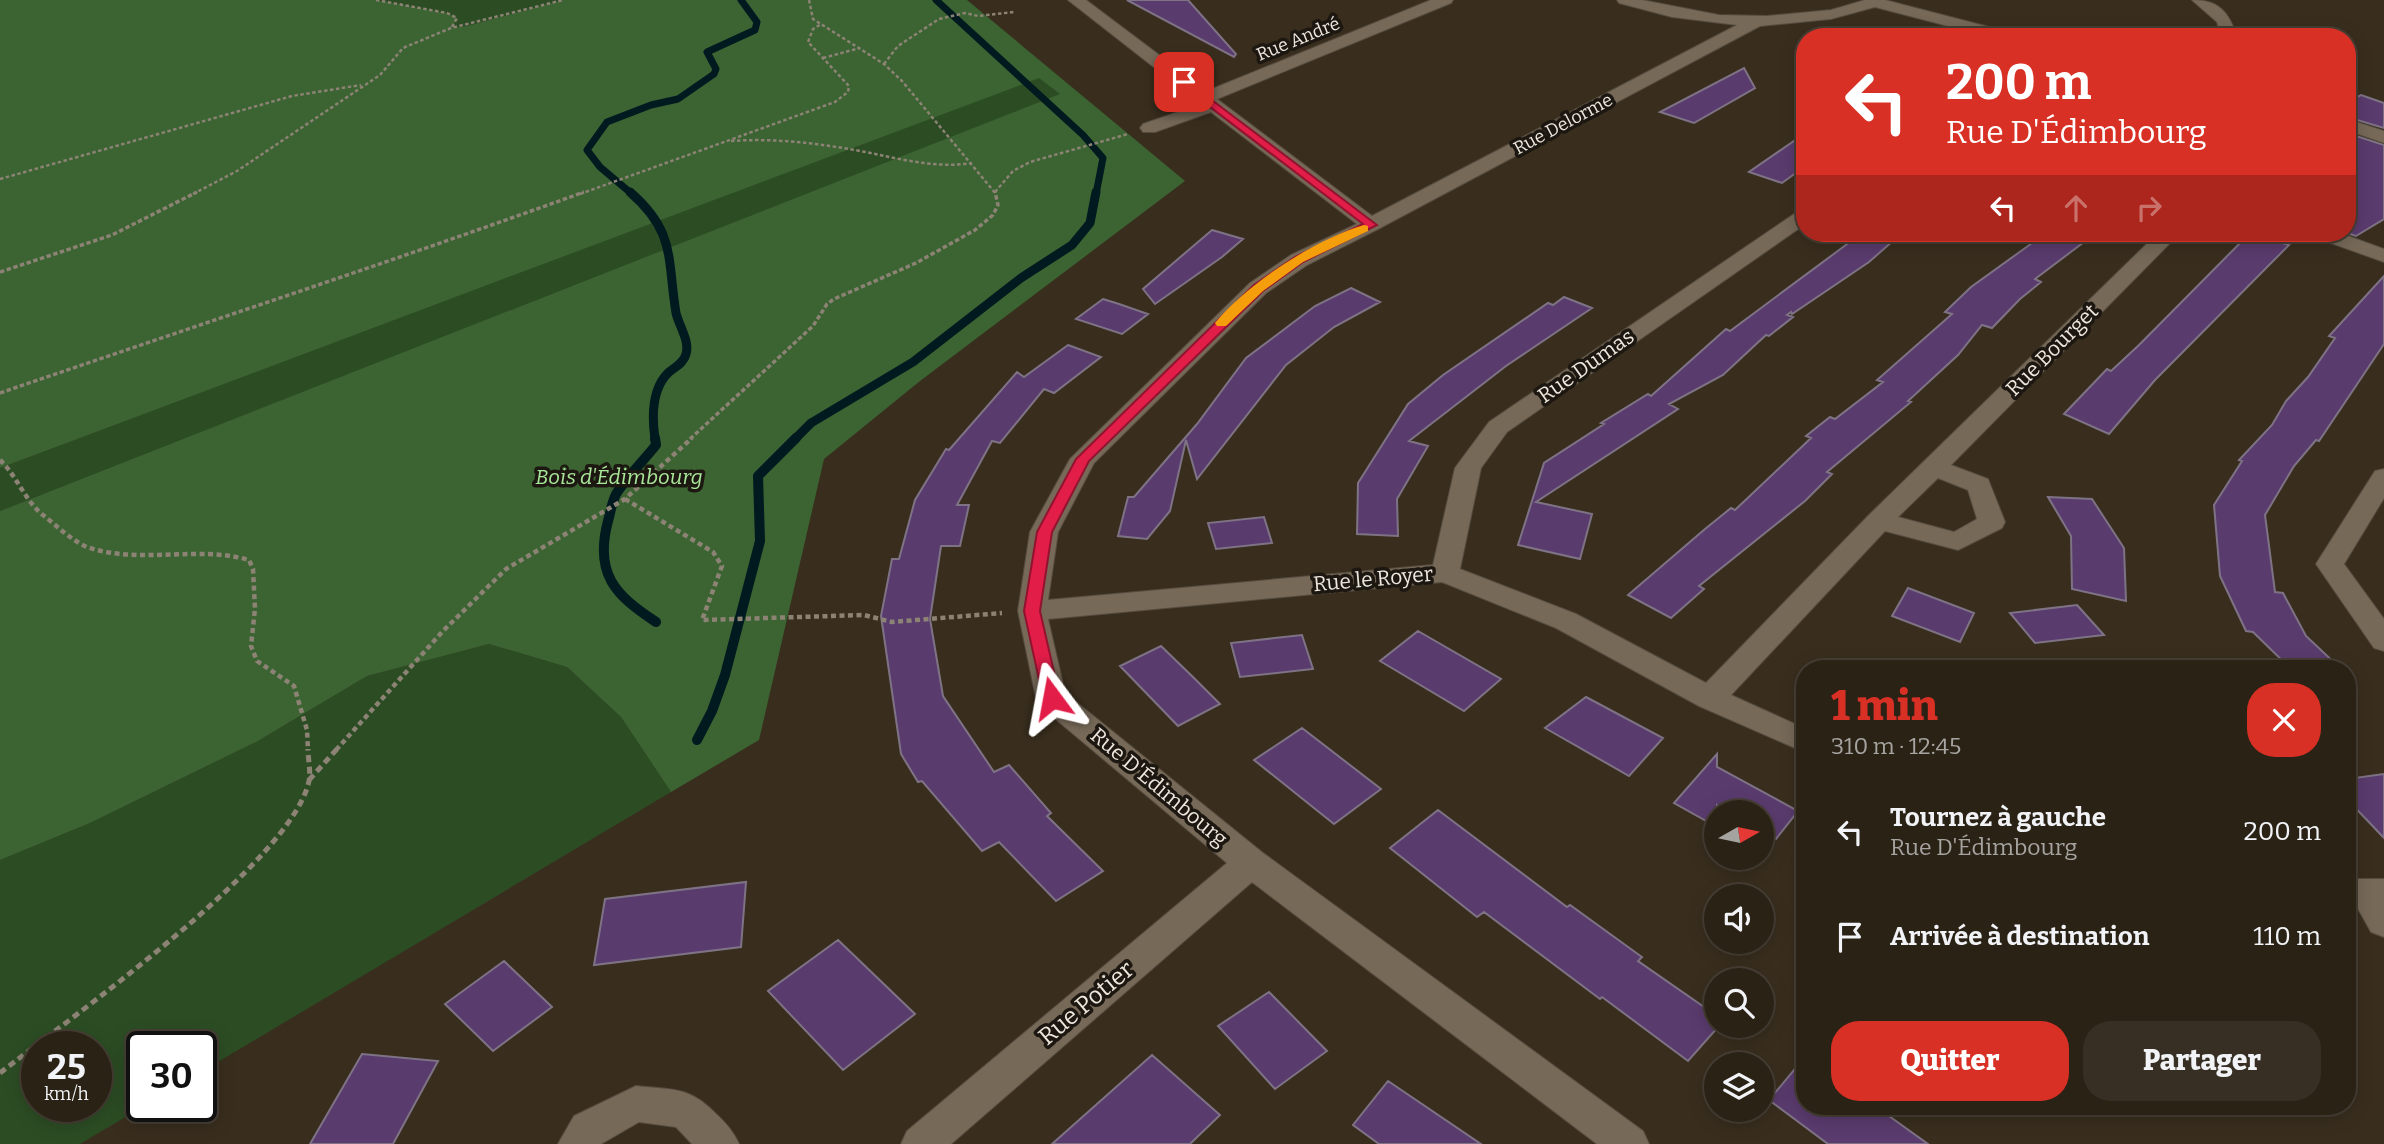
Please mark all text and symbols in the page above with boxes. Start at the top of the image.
street label: Rue André [1253,12,1343,66]
pin [1154,52,1214,112]
text: 200 m [1946,53,2091,112]
icon: left [1831,56,1922,147]
icon: arrive [1165,63,1203,101]
street label: Rue Delorme [1510,89,1616,159]
text: Rue D'Édimbourg [1946,113,2207,151]
icon: left [1984,189,2022,227]
icon: ahead [2057,189,2095,227]
icon: right [2130,189,2168,227]
street label: Rue Bourget [2000,298,2104,402]
street label: Rue Dumas [1533,323,1639,409]
park label: Bois d'Édimbourg [535,464,703,490]
street label: Rue le Royer [1312,561,1434,597]
position arrow [1015,661,1089,735]
text: 1 min [1831,681,1938,731]
button: close [2247,683,2321,757]
street label: Rue D'Édimbourg [1085,722,1233,852]
text: 310 m · 12:45 [1831,732,1961,760]
north arrow [1704,800,1774,870]
map controls [1704,800,1774,1122]
text: Tournez à gauche [1890,802,2106,833]
icon: left [1831,813,1869,851]
text: 200 m [2244,816,2321,847]
text: Rue D'Édimbourg [1890,833,2077,861]
button: sound [1704,884,1774,954]
icon: arrive [1831,918,1869,956]
text: Arrivée à destination [1890,921,2149,952]
text: 110 m [2253,921,2321,952]
street label: Rue Potier [1033,955,1140,1051]
button: search [1704,968,1774,1038]
button: Quitter [1831,1021,2069,1101]
button: Partager [2083,1021,2321,1101]
speed limit sign: 30 [126,1031,217,1122]
text: 25 [47,1046,86,1088]
button: layers [1704,1052,1774,1122]
text: km/h [44,1083,89,1105]

